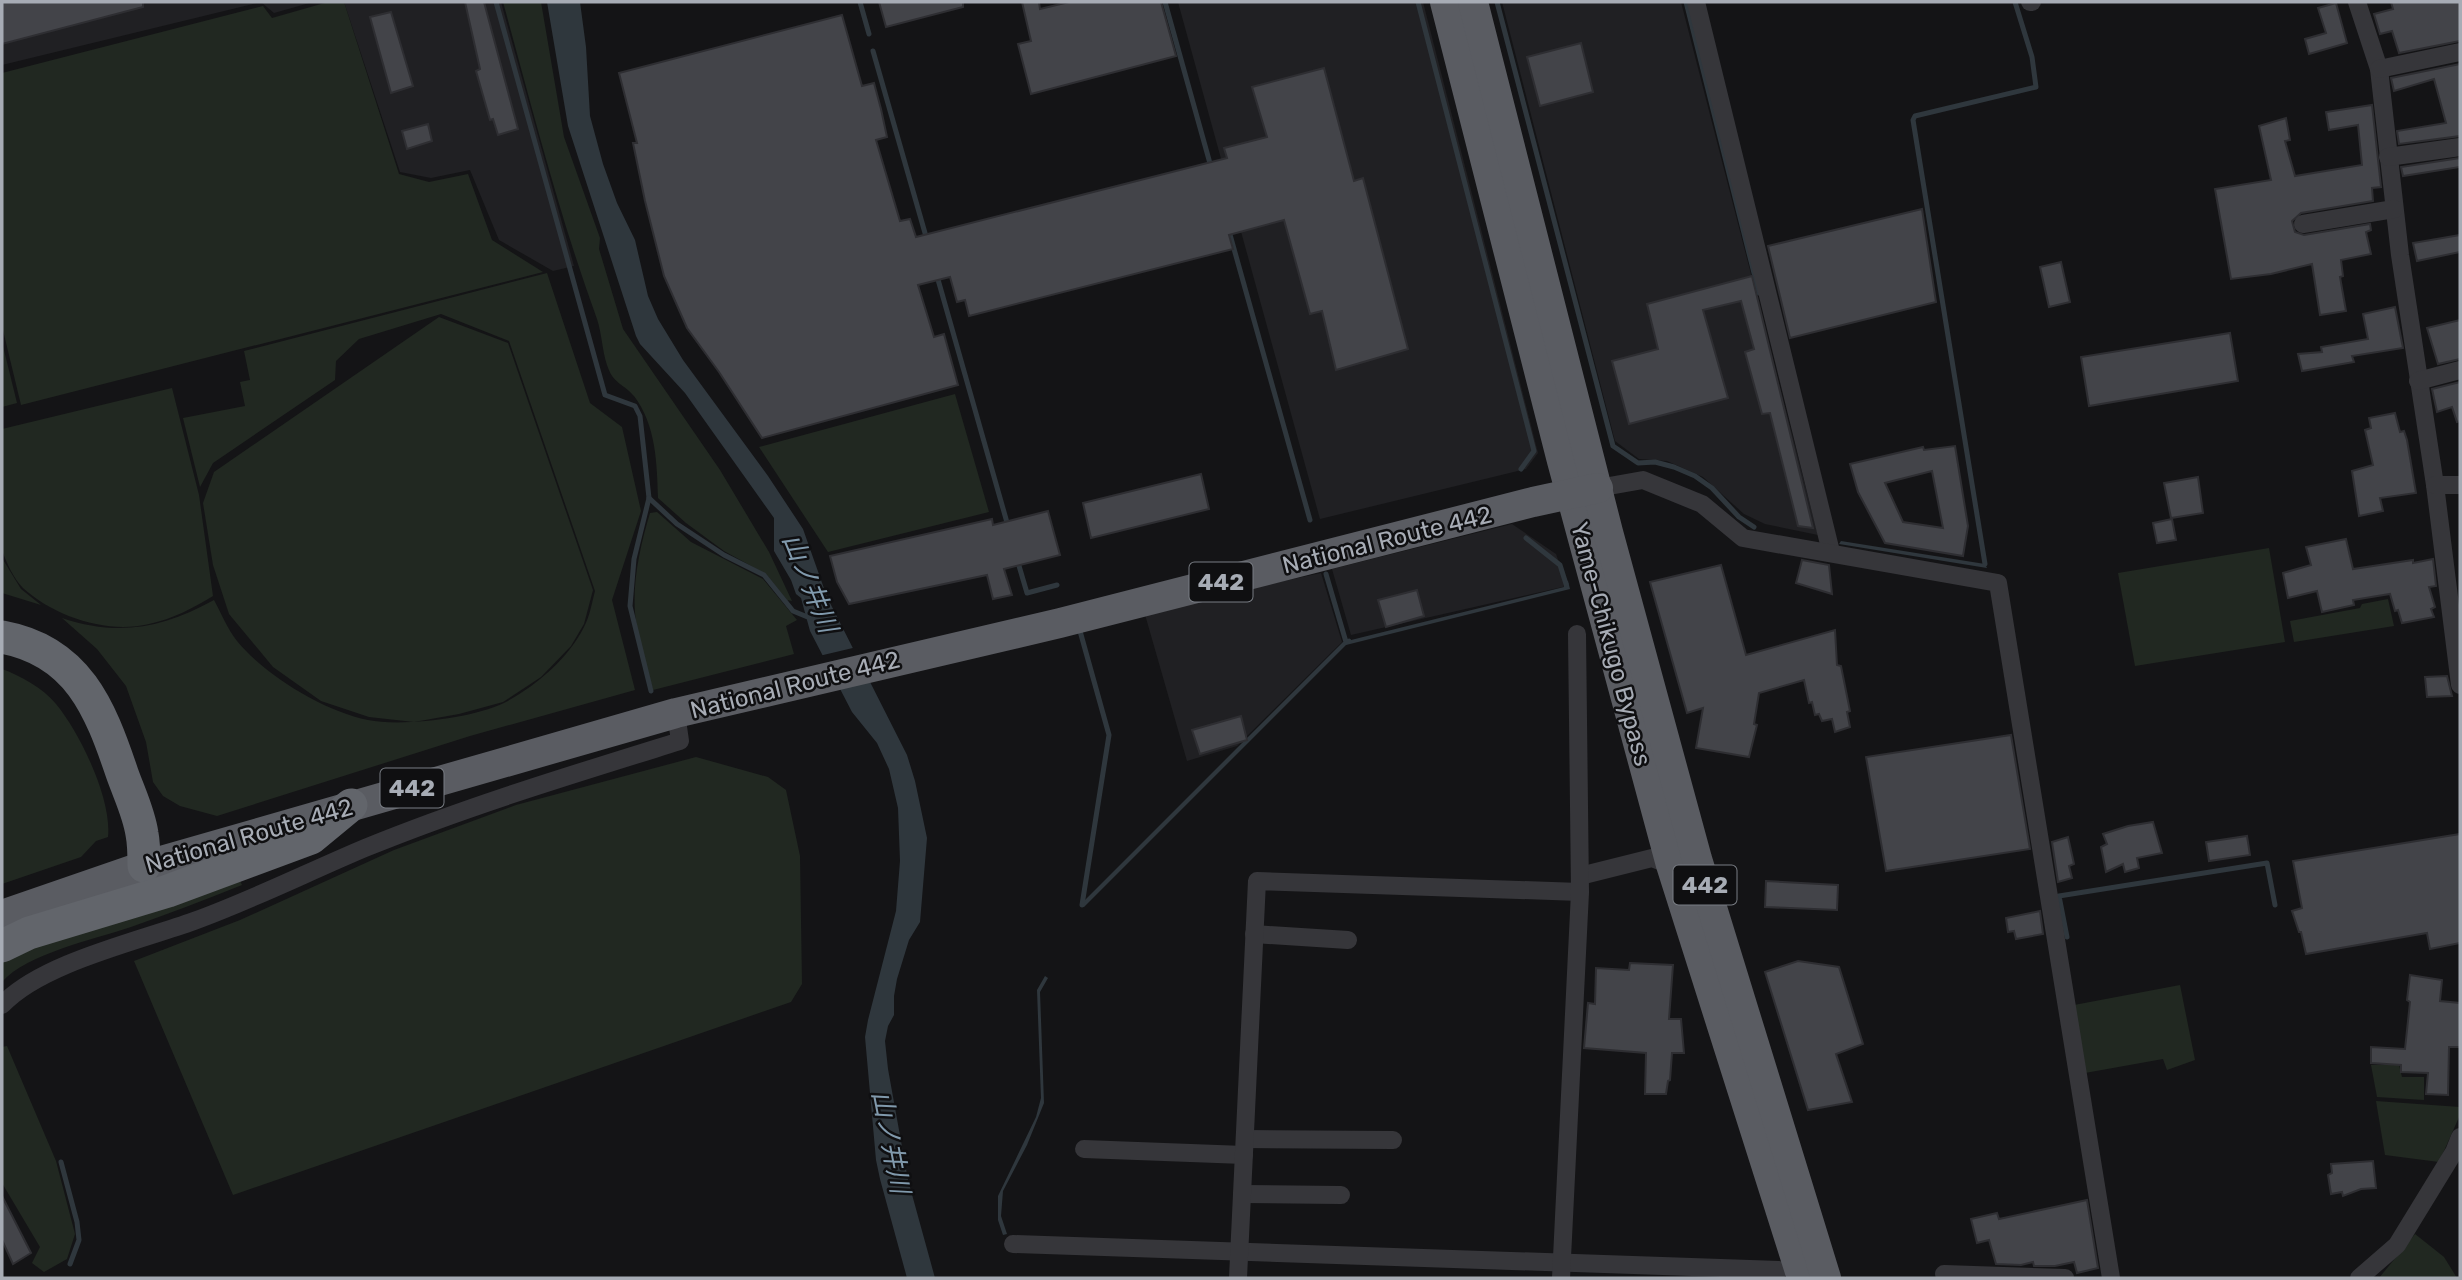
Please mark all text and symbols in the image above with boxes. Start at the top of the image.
street label: National Route 442 [1279,500,1495,580]
street label: Yame-Chikugo Bypass [1565,519,1657,769]
water label: 山ノ井川 [776,529,845,640]
road number: 442 [1190,562,1252,602]
street label: National Route 442 [687,645,903,725]
road number: 442 [380,768,444,808]
street label: National Route 442 [142,793,356,879]
road number: 442 [1674,866,1736,904]
water label: 山ノ井川 [865,1088,916,1199]

